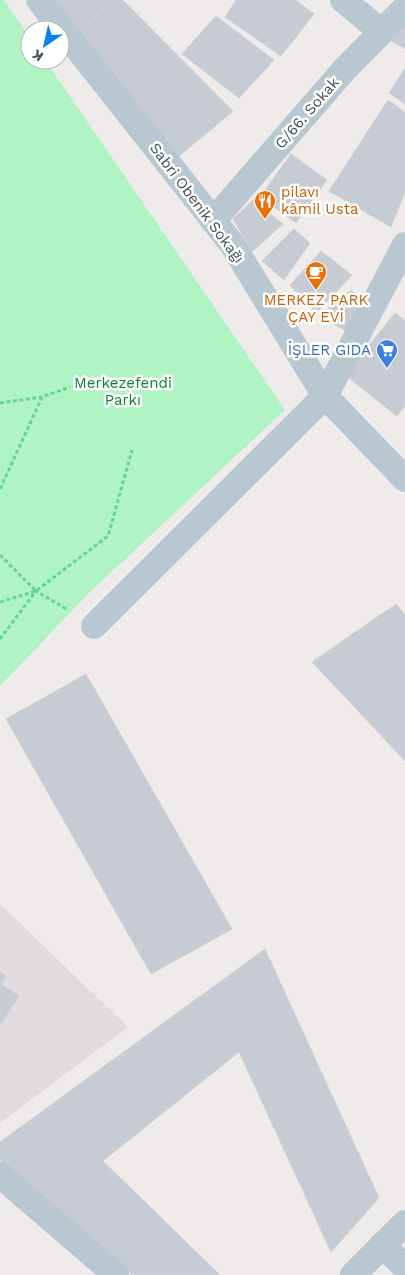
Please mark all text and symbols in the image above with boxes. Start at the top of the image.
north arrow [20,20,70,70]
text: K [29,46,46,65]
street label: G/66. Sokak [271,73,343,152]
street label: Sabri Obenik Sokağı [146,139,248,267]
place label: pilavı kâmil Usta [281,183,359,218]
restaurant icon: pilavı kâmil Usta [253,189,277,220]
cafe icon: MERKEZ PARK ÇAY EVİ [304,260,328,291]
place label: MERKEZ PARK ÇAY EVİ [264,291,368,326]
supermarket icon: İŞLER GIDA [375,338,399,369]
place label: İŞLER GIDA [288,341,371,359]
park label: Merkezefendi Parkı [74,374,172,409]

